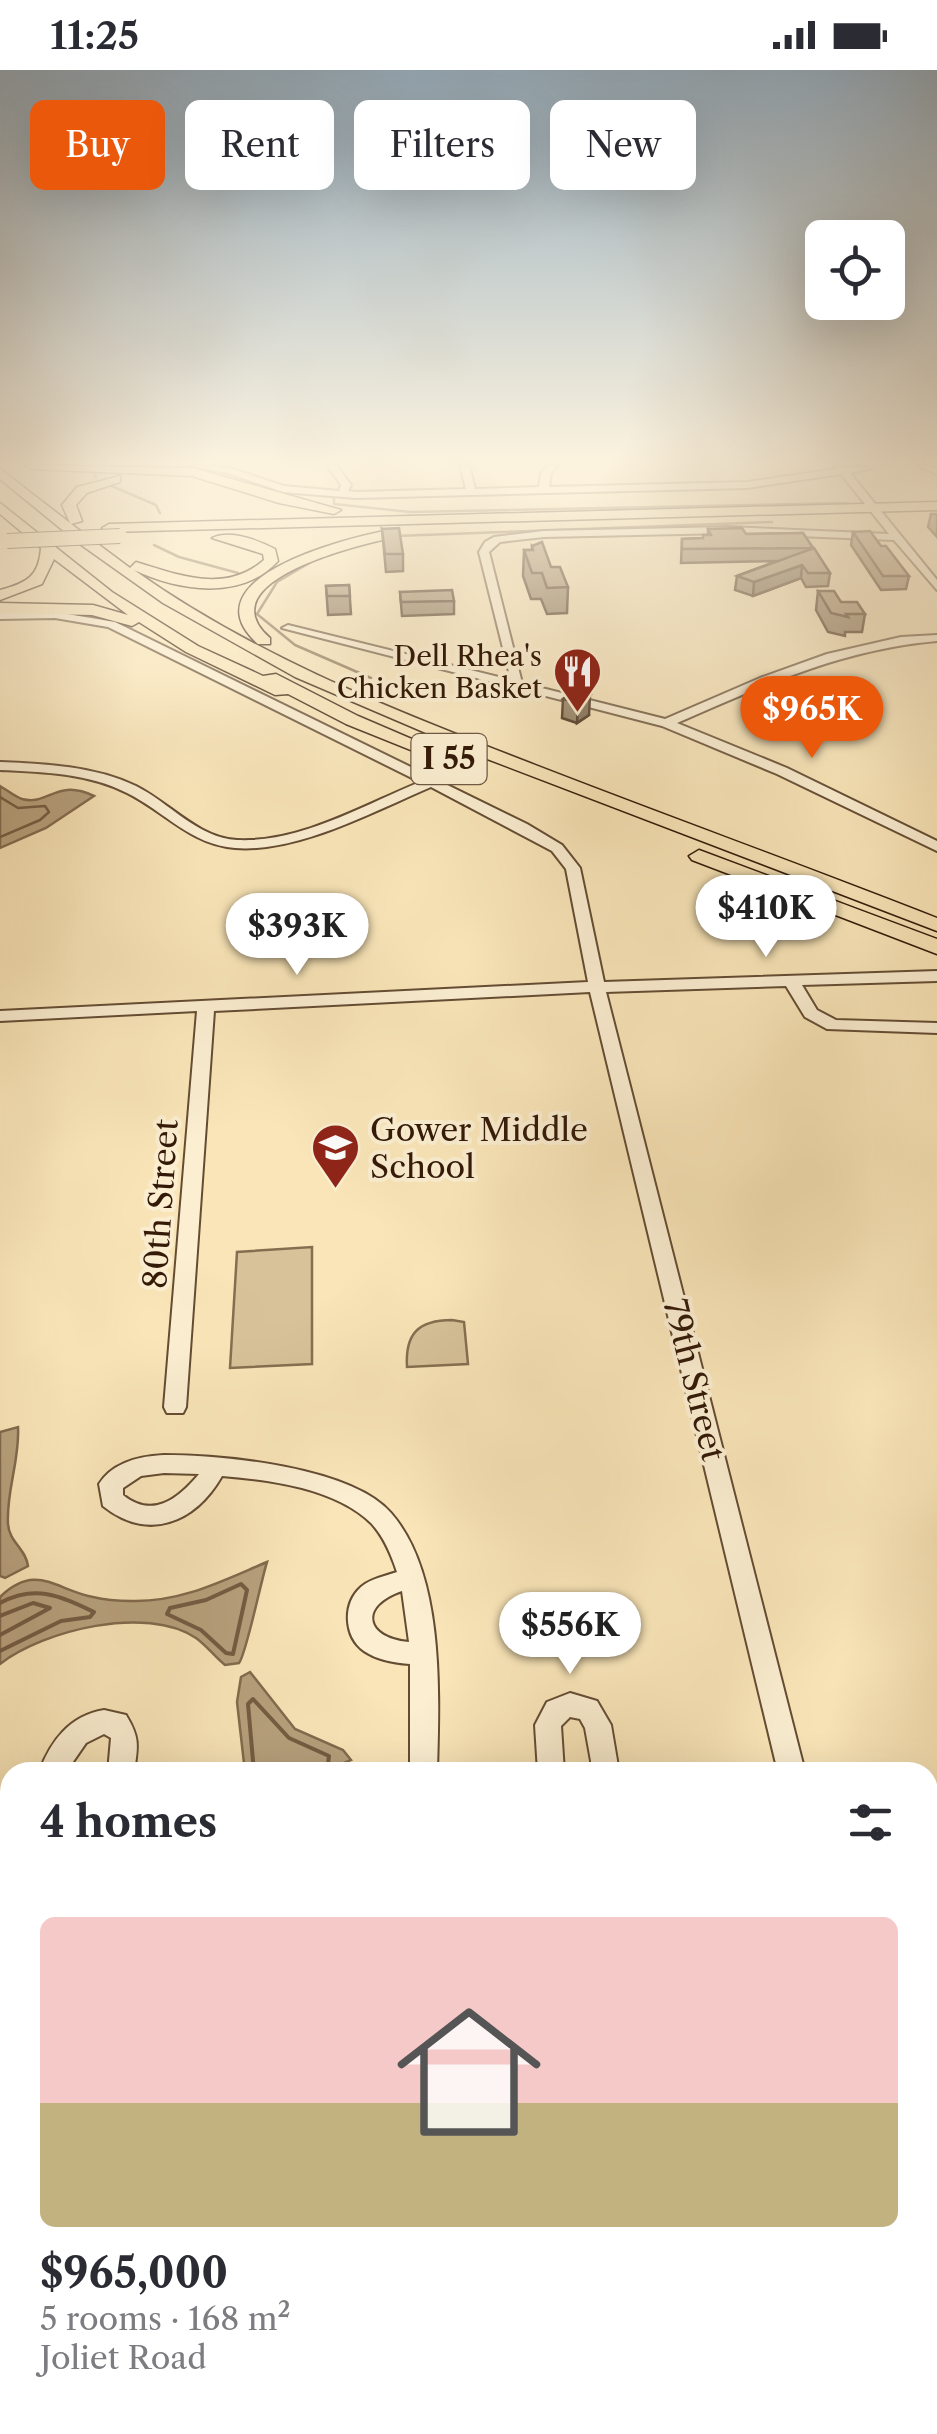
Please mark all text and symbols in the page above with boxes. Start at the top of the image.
text: 11:25 [50,12,139,59]
chip: Buy [30,100,165,190]
chip: Rent [185,100,334,190]
chip: Filters [354,100,530,190]
chip: New [550,100,696,190]
map controls [805,220,905,320]
button: locate [805,220,905,320]
place label: Dell Rhea's Chicken Basket [337,639,542,705]
restaurant icon: Dell Rhea's Chicken Basket [551,646,603,714]
pin: $965K [742,676,882,761]
text: $965K [762,689,862,728]
road number: I 55 [412,734,486,784]
pin: $410K [696,875,836,960]
text: $410K [718,888,814,927]
pin: $393K [227,893,367,978]
text: $393K [248,906,346,945]
place label: Gower Middle School [370,1110,588,1186]
street label: 80th Street [135,1117,186,1290]
school or university icon: Gower Middle School [309,1122,361,1190]
street label: 79th Street [656,1295,734,1465]
pin: $556K [500,1592,640,1677]
text: $556K [521,1605,619,1644]
icon: filters [843,1795,898,1850]
text: 4 homes [40,1796,217,1848]
icon: home [379,1982,559,2162]
text: $965,000 [40,2247,228,2299]
text: 5 rooms · 168 m² [40,2299,291,2338]
text: Joliet Road [40,2338,207,2377]

